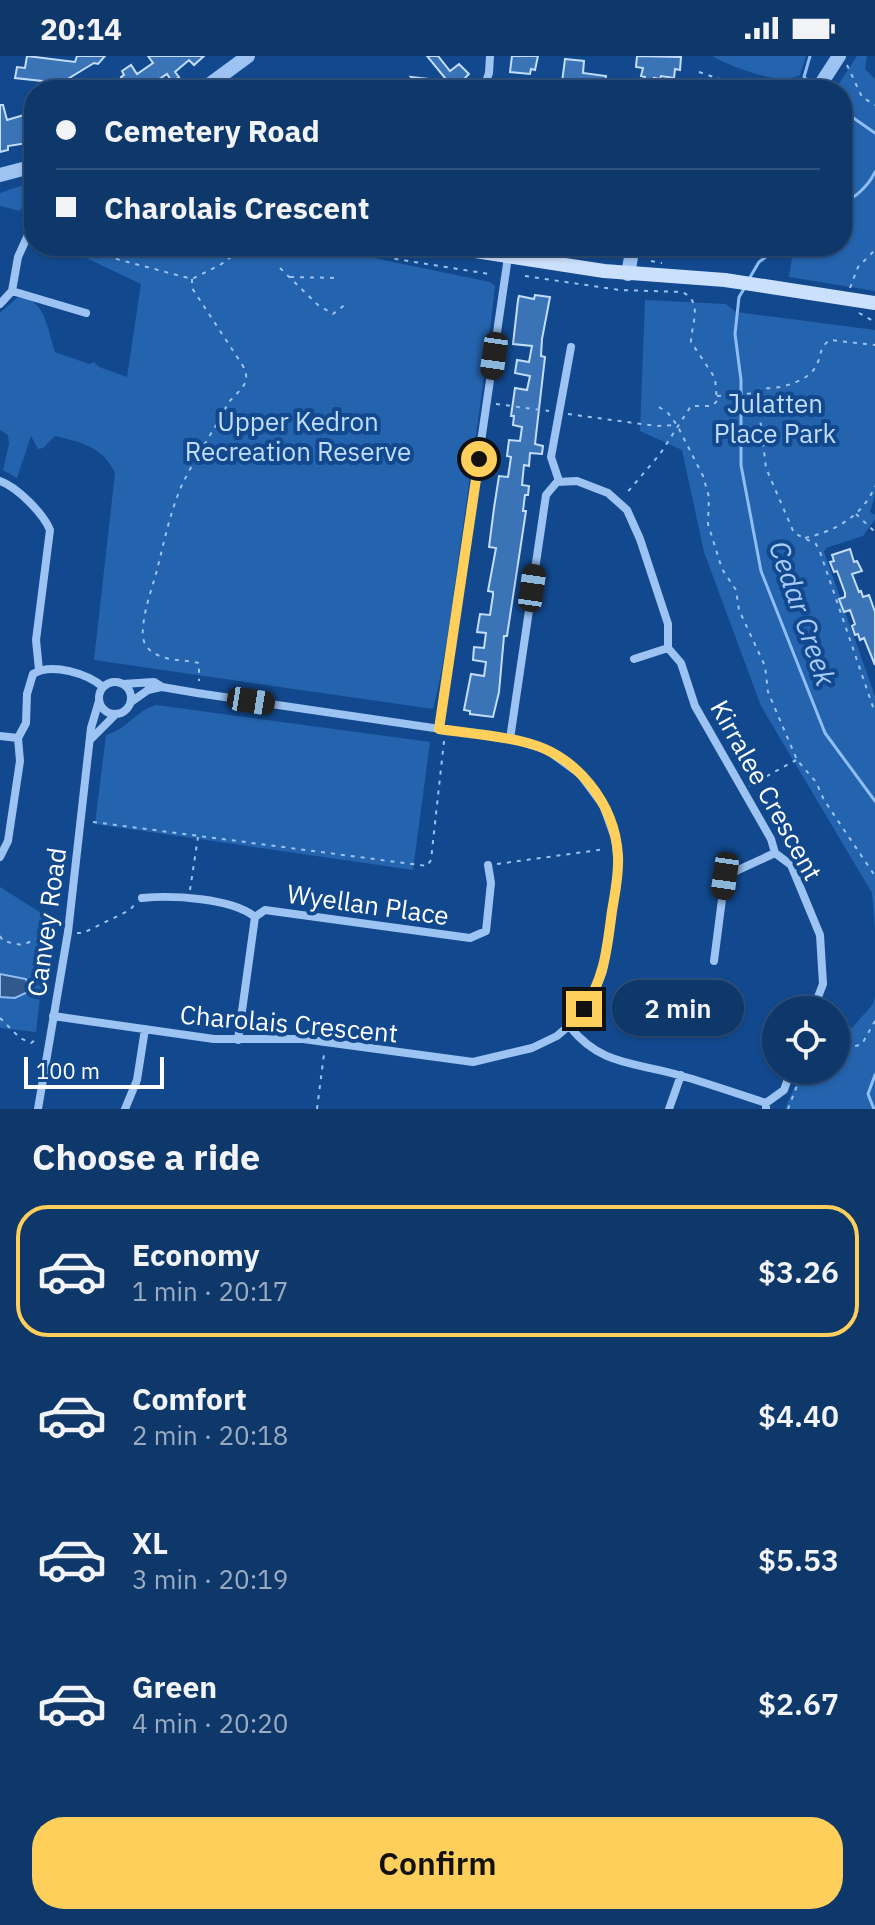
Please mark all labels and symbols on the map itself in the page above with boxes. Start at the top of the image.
car [479,331,509,381]
park label: Julatten Place Park [714,386,837,450]
park label: Upper Kedron Recreation Reserve [185,404,411,468]
route start [461,441,497,477]
water label: Cedar Creek [761,536,845,691]
car [517,563,547,613]
car [225,685,277,717]
street label: Kirralee Crescent [703,694,831,886]
street label: Canvey Road [19,845,73,999]
car [710,851,740,901]
street label: Wyellan Place [285,876,451,932]
callout: 2 min [612,981,744,1037]
route end [566,991,602,1027]
street label: Charolais Crescent [179,997,399,1049]
scale bar [24,1053,164,1089]

